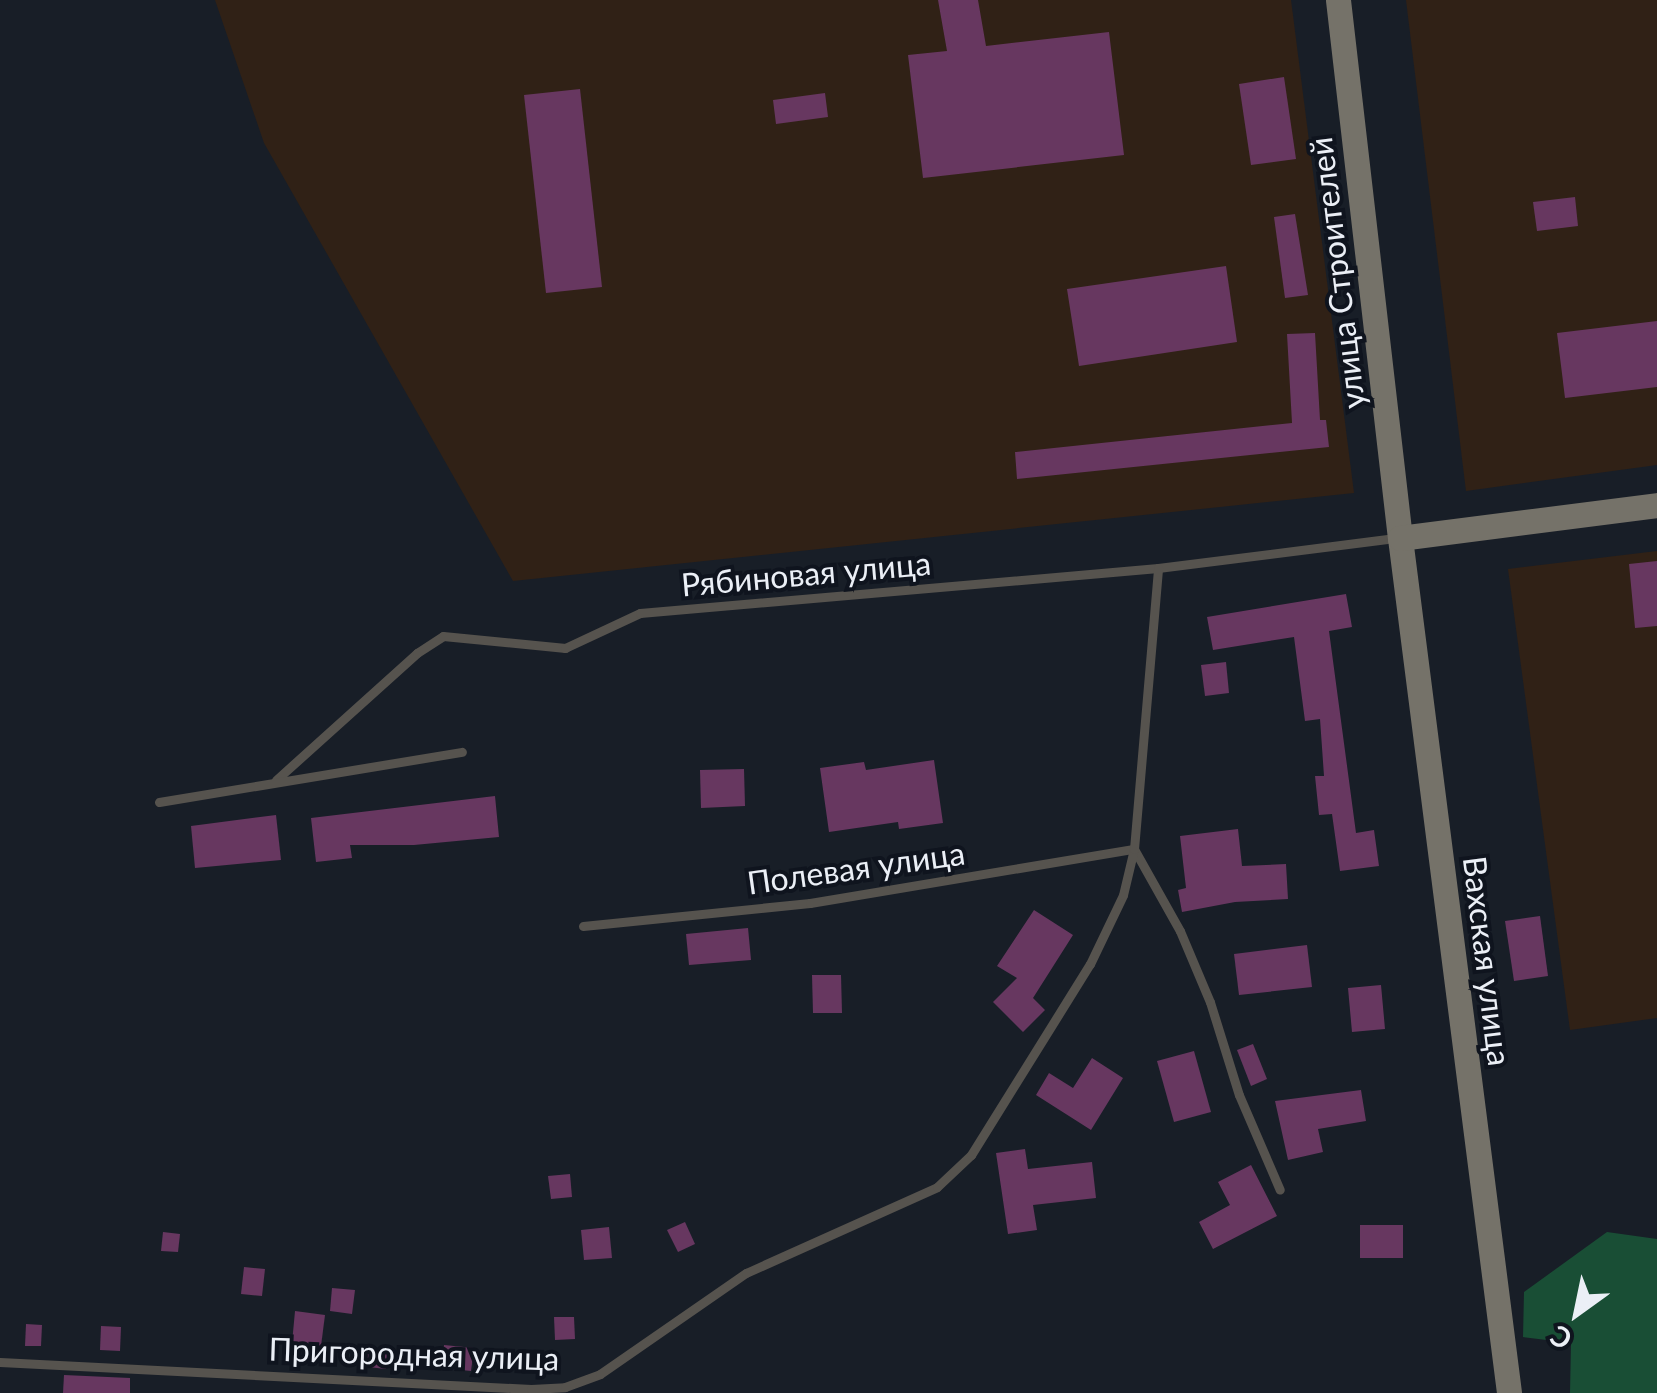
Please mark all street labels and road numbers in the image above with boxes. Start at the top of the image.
street label: улица Строителей [1301,135,1373,411]
street label: Рябиновая улица [680,544,932,604]
street label: Полевая улица [745,834,967,902]
street label: Вахская улица [1455,854,1519,1068]
street label: Пригородная улица [268,1330,560,1378]

